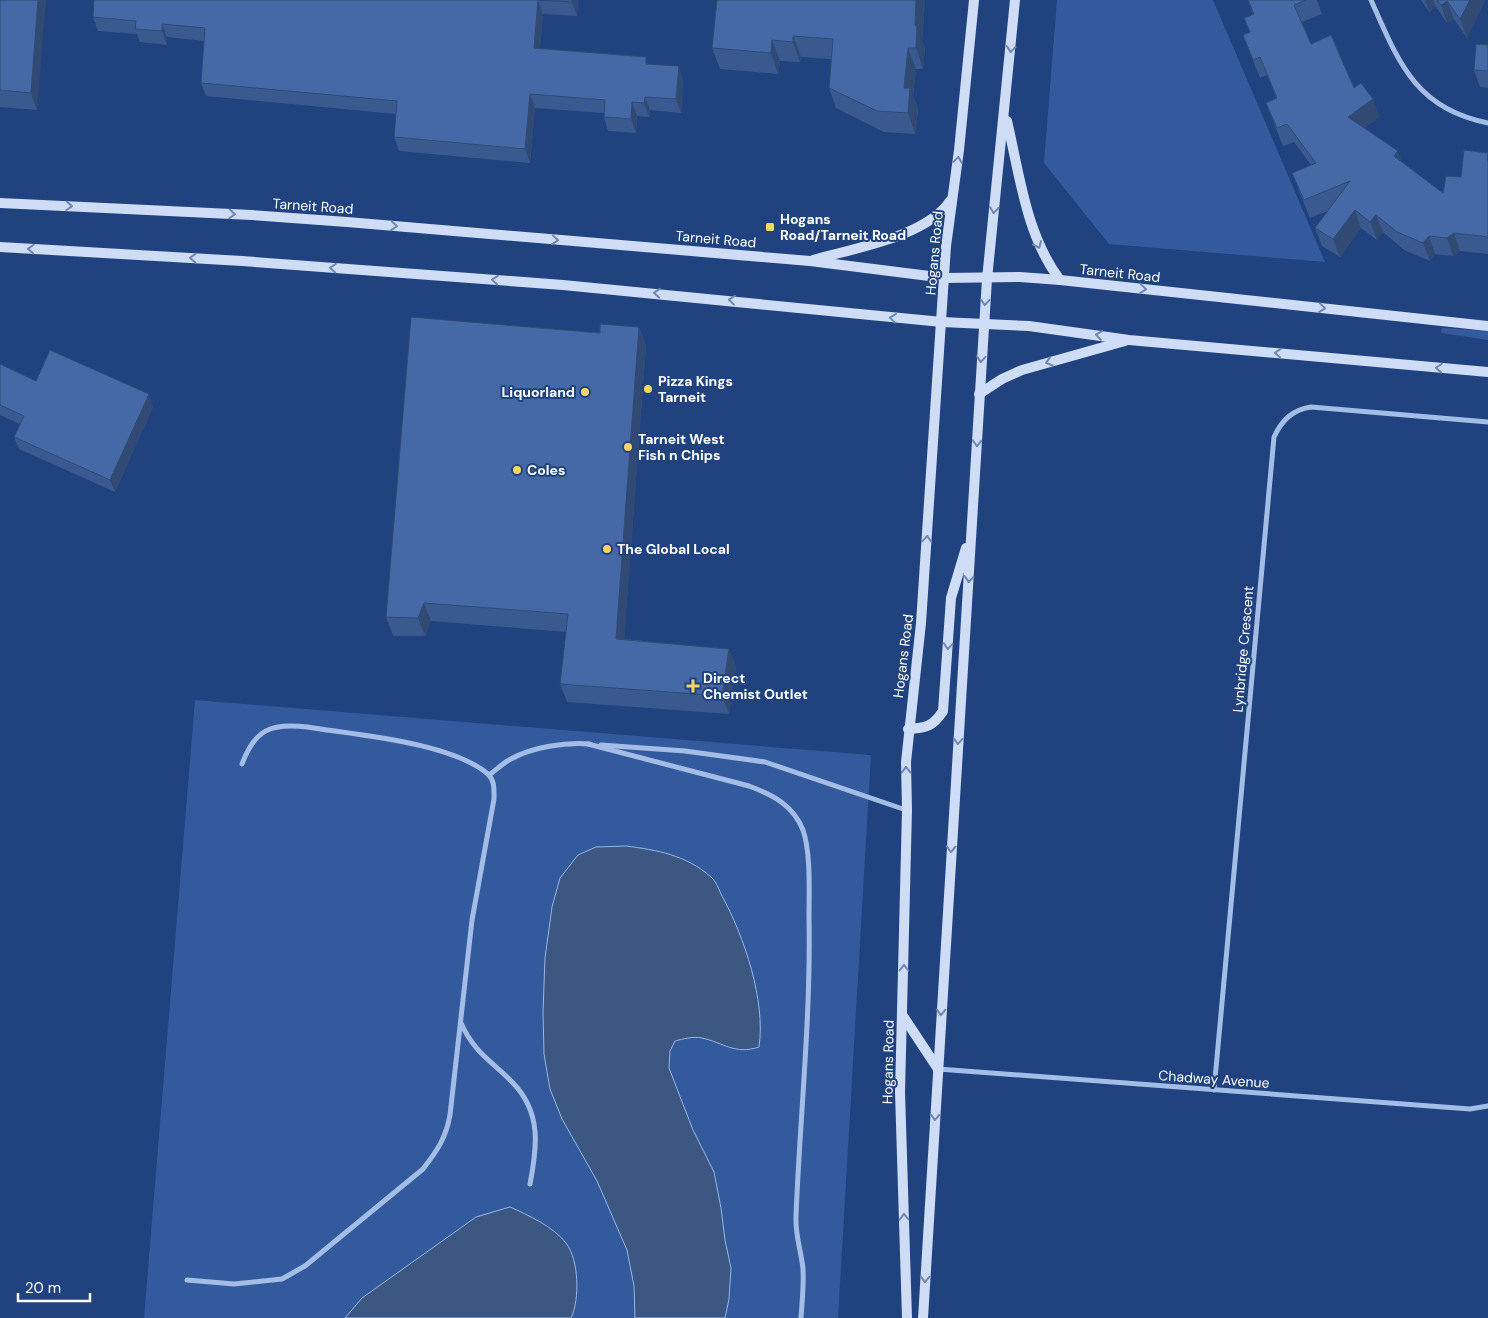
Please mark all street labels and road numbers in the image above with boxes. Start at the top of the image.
street label: Tarneit Road [272,194,354,218]
street label: Hogans Road [921,210,947,296]
street label: Tarneit Road [675,227,757,251]
street label: Tarneit Road [1079,260,1161,286]
street label: Lynbridge Crescent [1228,585,1258,713]
street label: Hogans Road [889,613,917,699]
street label: Hogans Road [878,1020,898,1104]
street label: Chadway Avenue [1158,1066,1270,1092]

